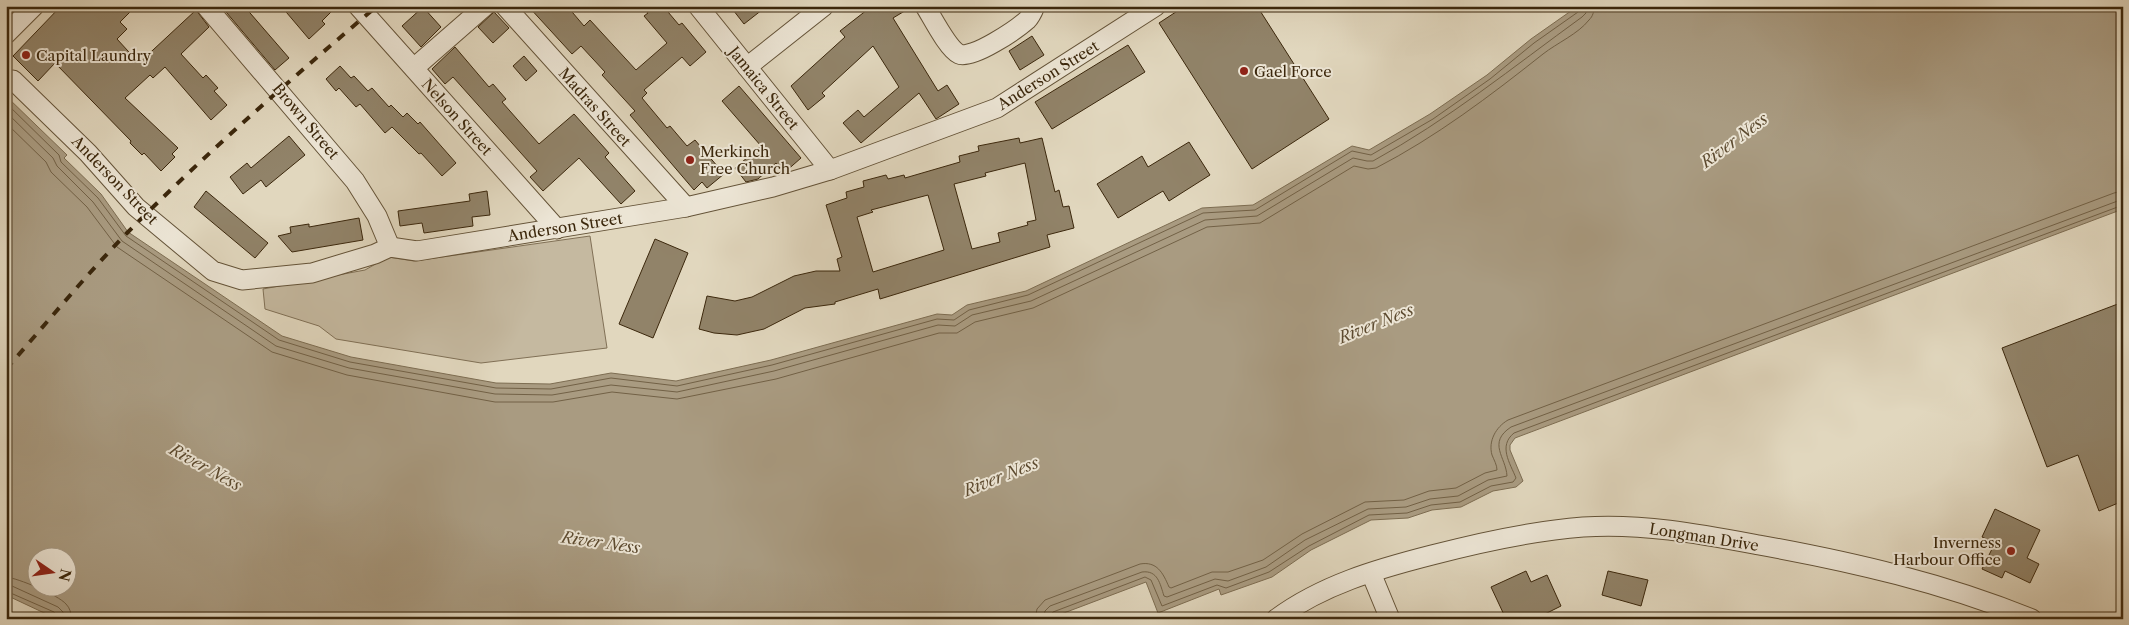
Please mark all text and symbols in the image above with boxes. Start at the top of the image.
street label: Anderson Street [993,36,1103,114]
street label: Jamaica Street [723,41,804,134]
place label: Capital Laundry [36,46,152,65]
marker: Capital Laundry [20,49,32,61]
place label: Gael Force [1254,62,1332,81]
street label: Madras Street [555,64,636,151]
marker: Gael Force [1238,65,1250,77]
street label: Nelson Street [418,75,497,160]
street label: Brown Street [269,79,344,163]
water label: River Ness [1695,108,1772,173]
street label: Anderson Street [67,131,163,229]
place label: Merkinch Free Church [700,142,791,178]
marker: Merkinch Free Church [684,154,696,166]
street label: Anderson Street [505,208,624,246]
water label: River Ness [1334,299,1416,348]
water label: River Ness [165,438,245,495]
water label: River Ness [959,452,1041,501]
street label: Longman Drive [1648,519,1760,555]
water label: River Ness [558,526,642,557]
place label: Inverness Harbour Office [1893,533,2001,569]
marker: Inverness Harbour Office [2005,545,2017,557]
north arrow [28,548,78,598]
text: N [55,567,75,583]

